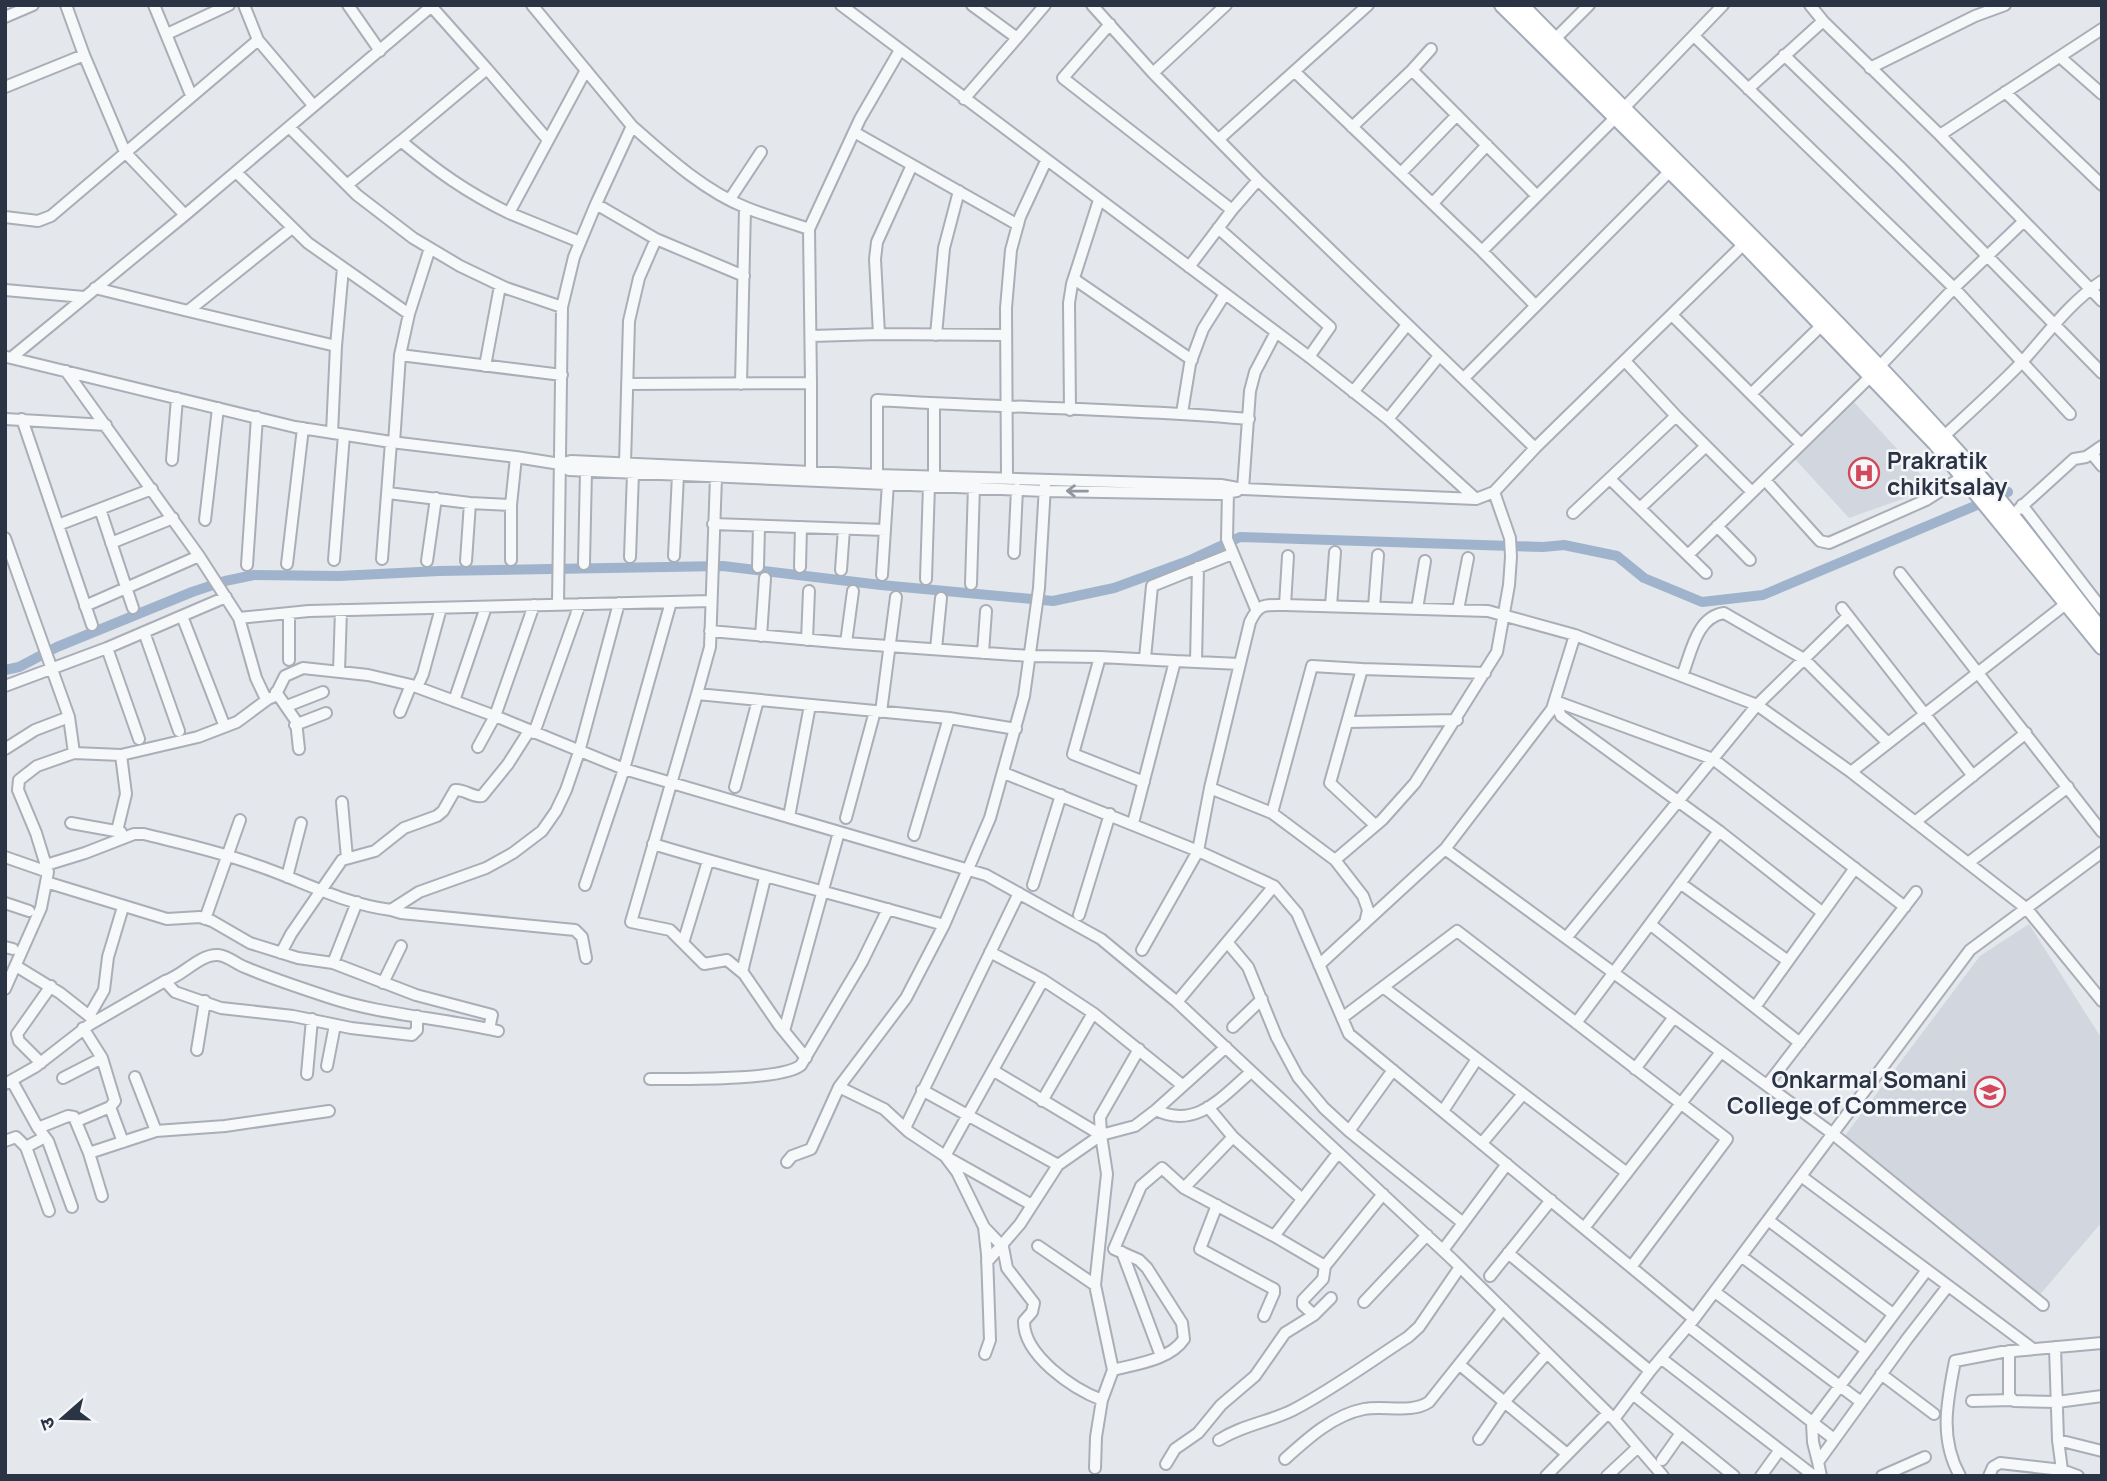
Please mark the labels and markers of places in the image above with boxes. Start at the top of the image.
place label: Prakratik chikitsalay [1887,444,2008,502]
hospital icon: Prakratik chikitsalay [1847,456,1881,490]
place label: Onkarmal Somani College of Commerce [1727,1063,1967,1121]
school or university icon: Onkarmal Somani College of Commerce [1973,1075,2007,1109]

